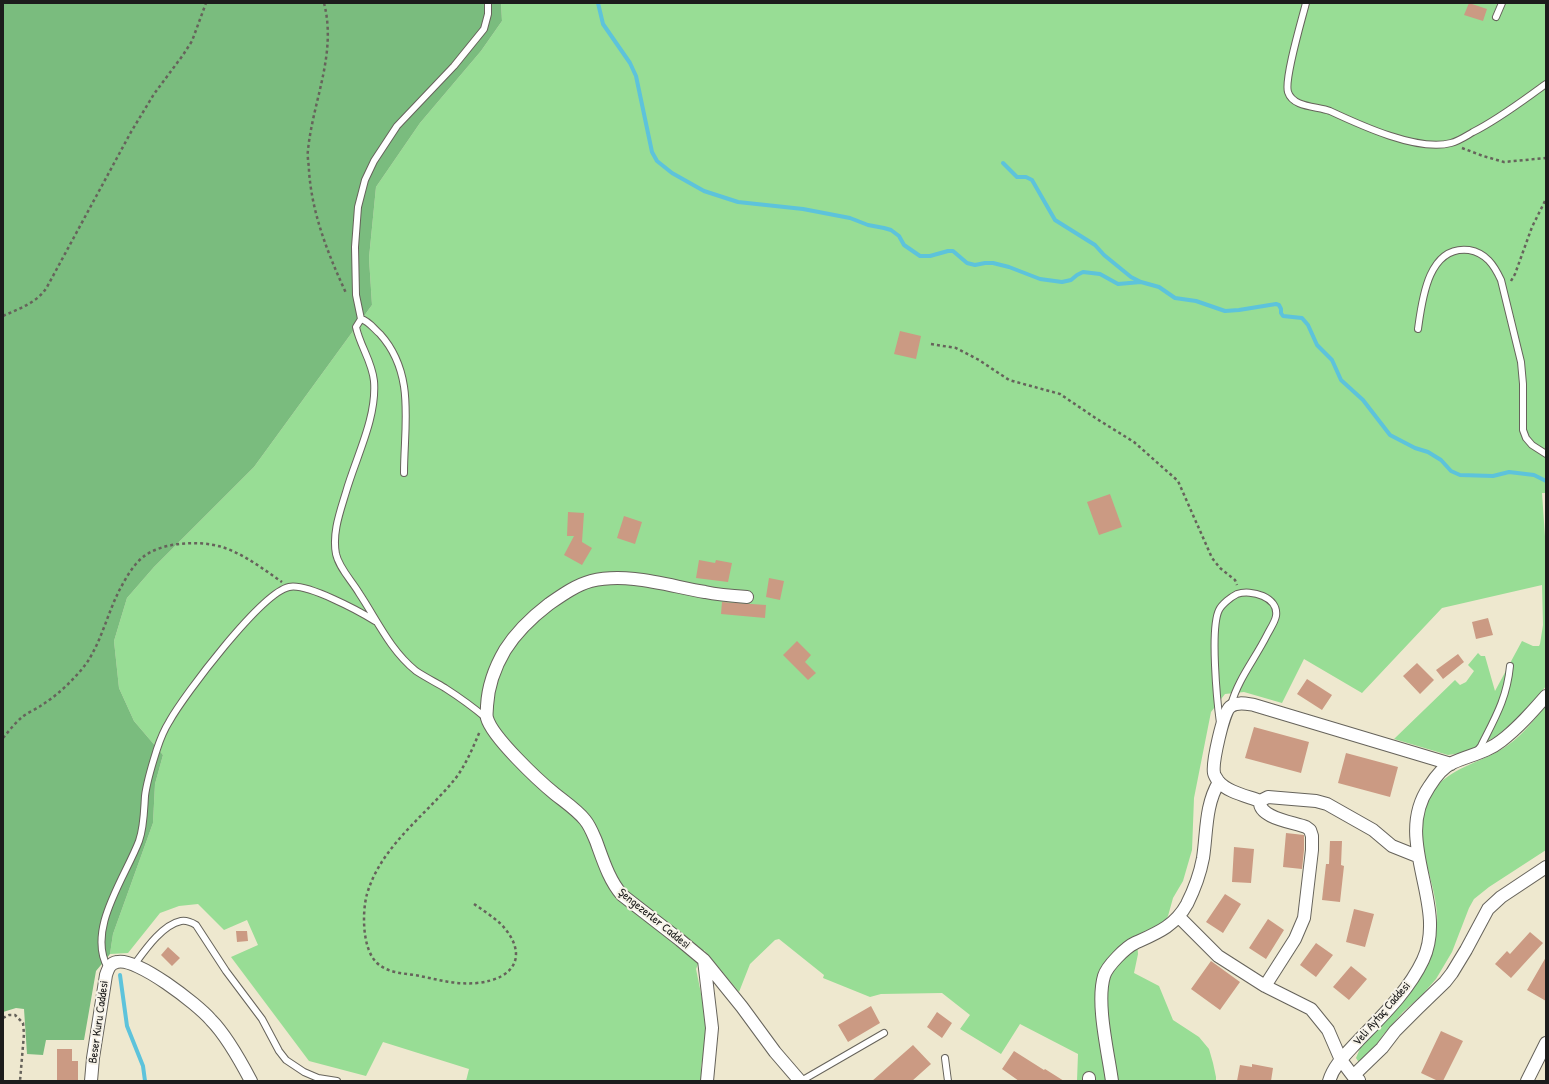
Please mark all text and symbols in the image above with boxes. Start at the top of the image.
street label: Şengezerler Caddesi [615,886,693,952]
street label: Veli Aytaç Caddesi [1350,979,1414,1049]
street label: Beser Kuru Caddesi [86,980,112,1064]

